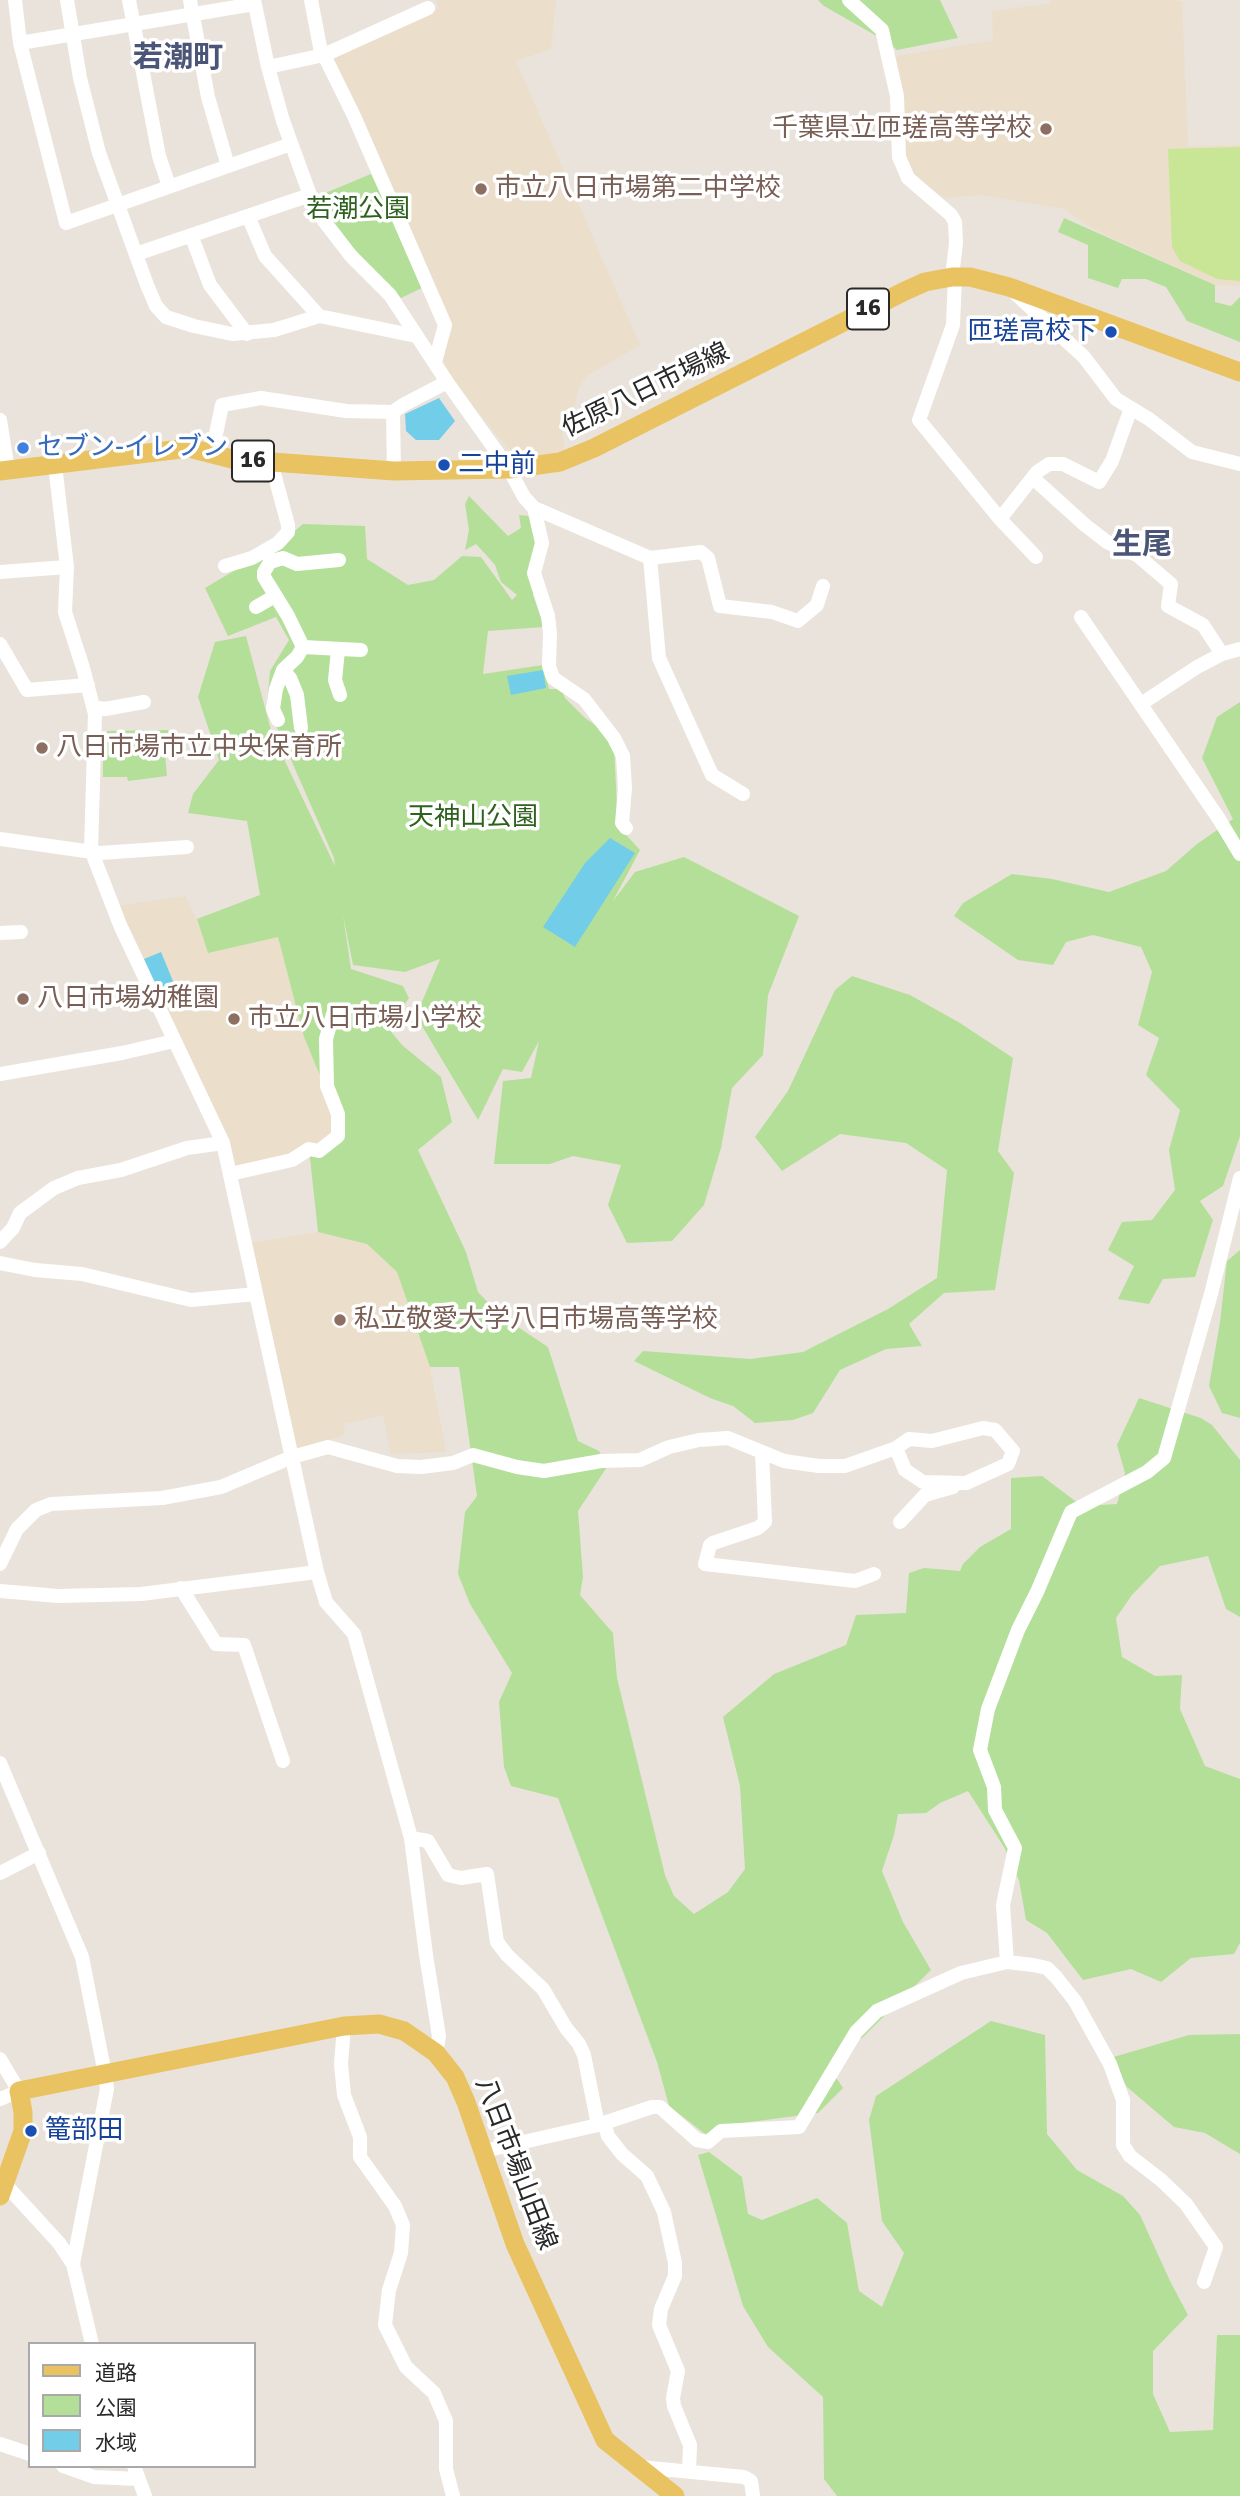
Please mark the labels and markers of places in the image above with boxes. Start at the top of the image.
place label: 千葉県立匝瑳高等学校 [772,113,1032,145]
marker: 千葉県立匝瑳高等学校 [1038,121,1054,137]
place label: 市立八日市場第二中学校 [495,173,781,205]
marker: 市立八日市場第二中学校 [473,181,489,197]
place label: 匝瑳高校下 [967,316,1097,348]
marker: 匝瑳高校下 [1103,324,1119,340]
place label: セブン-イレブン [37,432,228,464]
marker: セブン-イレブン [15,440,31,456]
place label: 二中前 [458,449,536,481]
marker: 二中前 [436,457,452,473]
place label: 八日市場市立中央保育所 [56,732,342,764]
marker: 八日市場市立中央保育所 [34,740,50,756]
place label: 八日市場幼稚園 [37,983,219,1015]
marker: 八日市場幼稚園 [15,991,31,1007]
place label: 市立八日市場小学校 [248,1003,482,1035]
marker: 市立八日市場小学校 [226,1011,242,1027]
place label: 私立敬愛大学八日市場高等学校 [354,1304,718,1336]
marker: 私立敬愛大学八日市場高等学校 [332,1312,348,1328]
place label: 篭部田 [45,2115,123,2147]
marker: 篭部田 [23,2123,39,2139]

